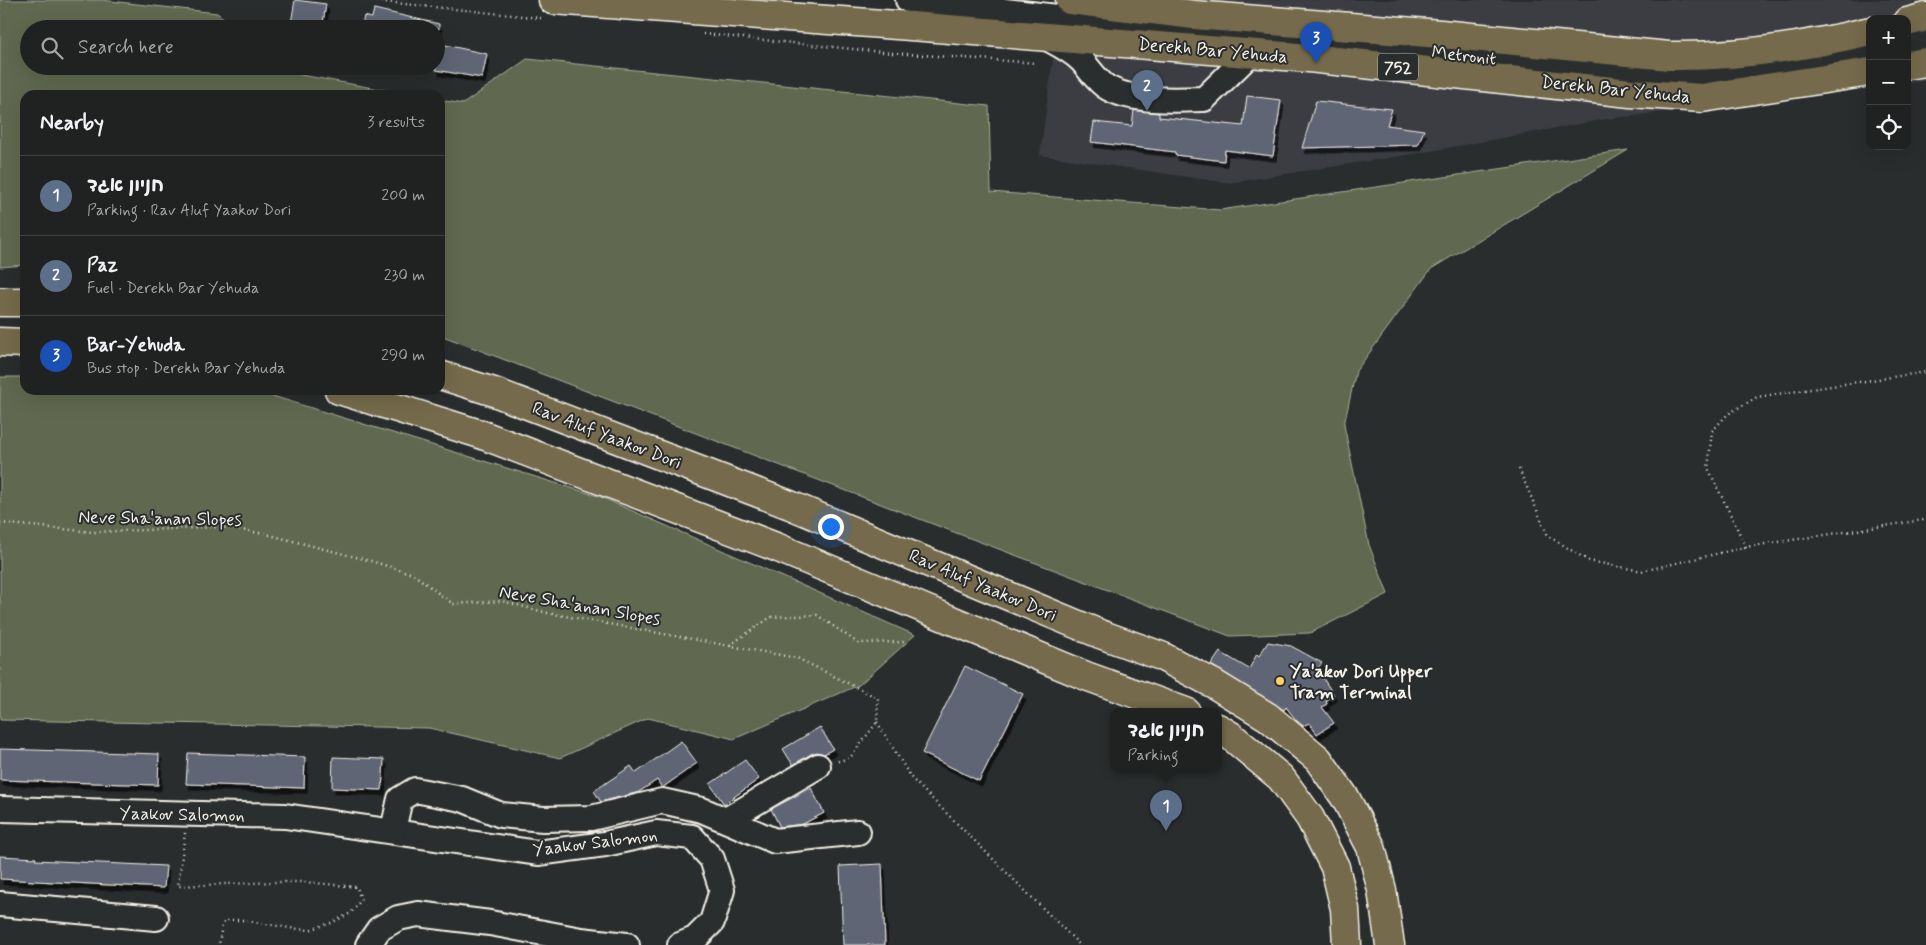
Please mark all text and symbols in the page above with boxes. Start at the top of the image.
map controls [1866,15,1911,150]
button: + [1866,15,1911,60]
search box [20,20,445,75]
pin: 3 [1300,22,1332,63]
street label: Derekh Bar Yehuda [1137,33,1289,69]
icon: search [38,34,66,62]
text: Search here [78,35,174,60]
street label: Metronit [1430,41,1498,71]
road number: 752 [1378,54,1418,80]
button: − [1866,60,1911,105]
pin: 2 [1131,70,1163,111]
street label: Derekh Bar Yehuda [1540,70,1692,110]
button: locate [1866,105,1911,150]
text: Nearby [40,109,104,137]
text: 3 results [367,112,425,133]
text: חניון אגד [87,173,164,198]
text: 1 [52,185,60,206]
text: 200 m [381,185,425,206]
text: Parking · Rav Aluf Yaakov Dori [87,200,291,221]
text: Paz [87,253,118,278]
text: 2 [52,265,60,286]
text: 230 m [384,265,425,286]
text: Fuel · Derekh Bar Yehuda [87,278,259,299]
text: Bar-Yehuda [87,333,185,358]
text: 3 [52,345,60,366]
text: 290 m [381,345,425,366]
text: Bus stop · Derekh Bar Yehuda [87,358,285,379]
street label: Rav Aluf Yaakov Dori [528,396,685,476]
street label: Neve Sha'anan Slopes [78,506,242,532]
your location [818,514,844,540]
street label: Rav Aluf Yaakov Dori [905,544,1060,628]
street label: Neve Sha'anan Slopes [497,580,662,632]
place label: Ya'akov Dori Upper Tram Terminal [1290,660,1433,705]
marker: Ya'akov Dori Upper Tram Terminal [1274,675,1286,687]
popup [1110,708,1222,773]
text: חניון אגד [1127,718,1205,743]
text: Parking [1127,745,1179,766]
pin: 1 [1150,790,1182,831]
street label: Yaakov Salomon [119,802,245,828]
street label: Yaakov Salomon [532,823,659,863]

